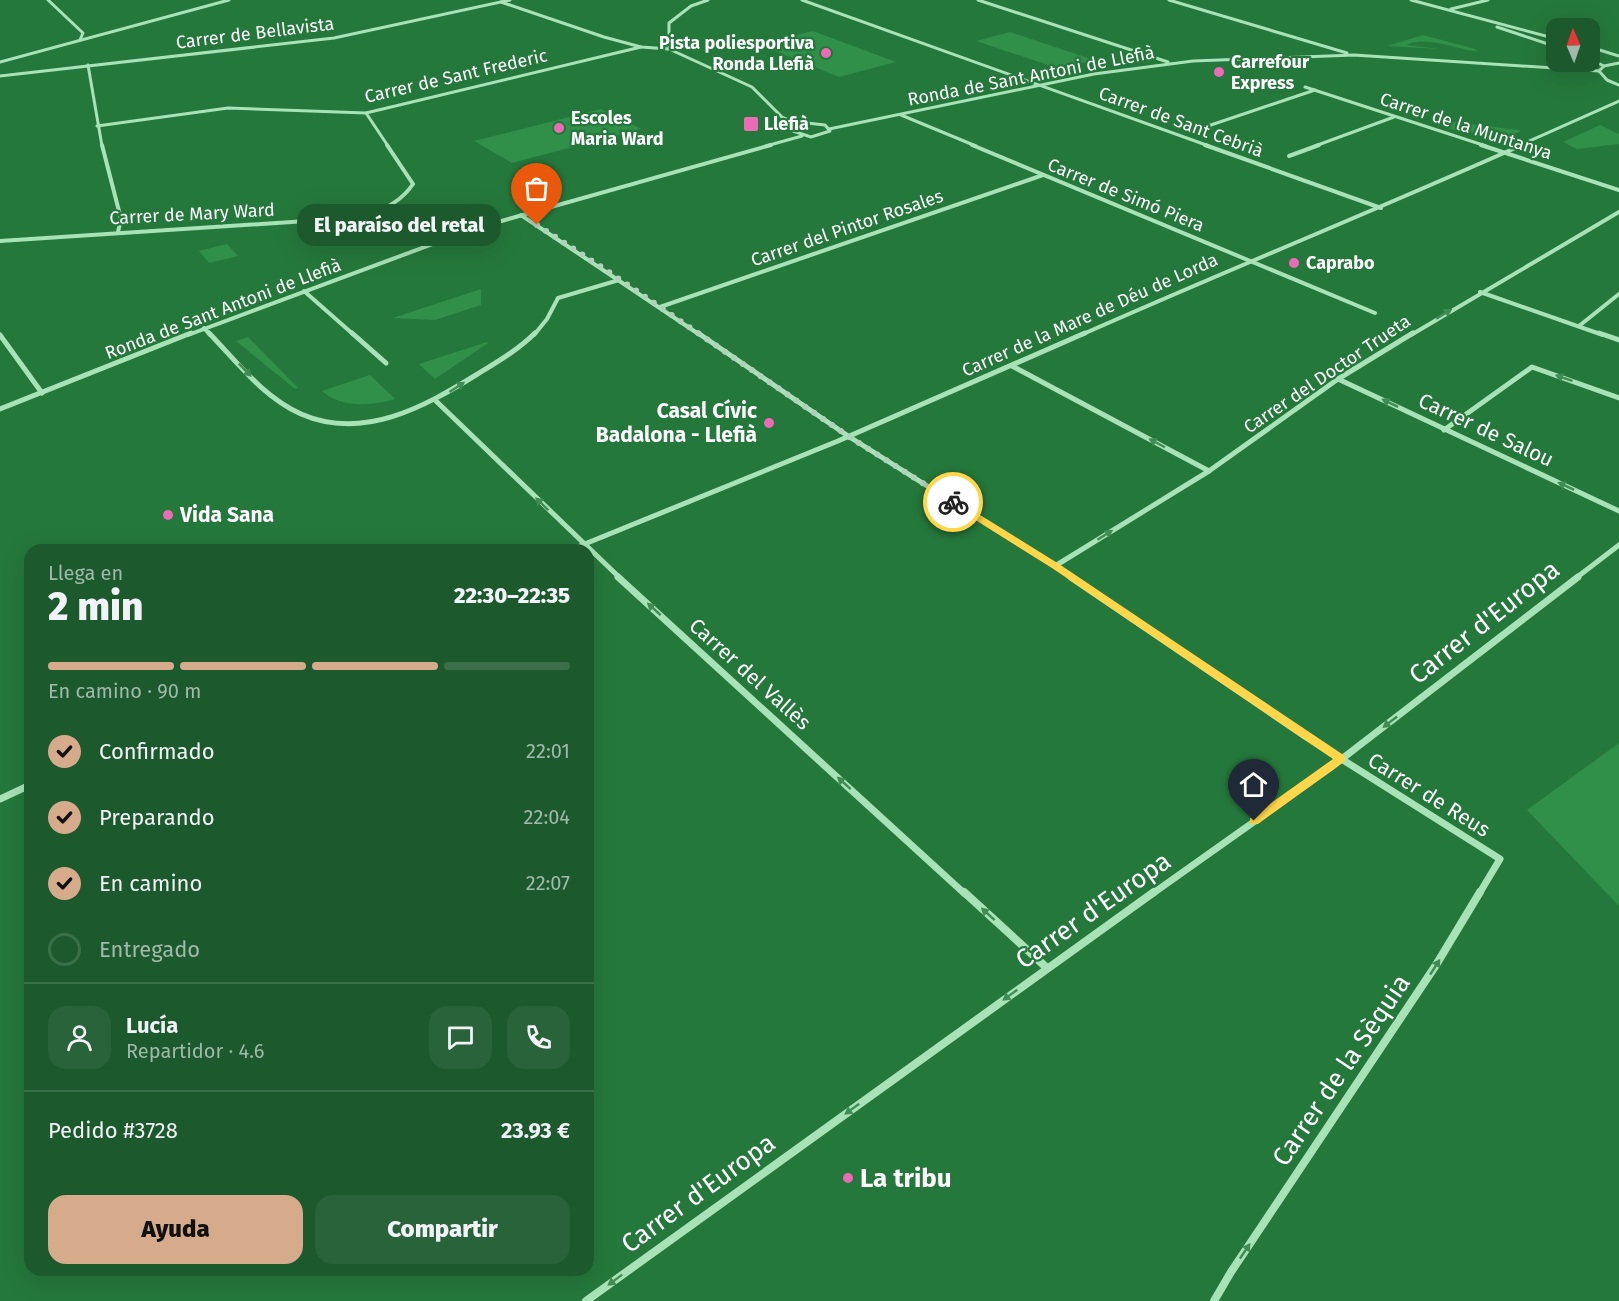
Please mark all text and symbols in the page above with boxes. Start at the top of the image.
street label: Carrer de Bellavista [175,12,335,54]
north arrow [1546,18,1600,72]
map controls [1546,18,1600,72]
place label: Pista poliesportiva Ronda Llefià [659,32,814,75]
street label: Ronda de Sant Antoni de Llefià [906,41,1156,111]
street label: Carrer de Sant Frederic [362,44,550,108]
marker: Pista poliesportiva Ronda Llefià [819,46,833,60]
place label: Carrefour Express [1231,51,1310,94]
marker: Carrefour Express [1212,65,1226,79]
street label: Carrer de Sant Cebrià [1096,82,1266,162]
street label: Carrer de la Muntanya [1377,88,1555,164]
place label: Escoles Maria Ward [571,107,663,150]
place label: Llefià [764,113,809,135]
marker: Llefià [742,115,760,133]
marker: Escoles Maria Ward [552,121,566,135]
street label: Carrer de Simó Piera [1044,154,1208,236]
pin [511,163,562,225]
icon: bag [520,172,553,205]
street label: Carrer del Pintor Rosales [748,185,946,271]
street label: Carrer de Mary Ward [109,199,275,229]
callout: El paraíso del retal [297,204,501,246]
text: El paraíso del retal [314,213,484,237]
street label: Carrer de la Mare de Déu de Lorda [959,248,1221,382]
place label: Caprabo [1306,252,1375,274]
street label: Ronda de Sant Antoni de Llefià [102,254,344,364]
marker: Caprabo [1287,256,1301,270]
one-way arrow [1436,309,1453,319]
street label: Carrer del Doctor Trueta [1239,310,1415,438]
one-way arrow [238,363,252,378]
one-way arrow [1555,373,1573,383]
one-way arrow [448,382,465,393]
street label: Carrer de Salou [1414,387,1558,473]
place label: Casal Cívic Badalona - Llefià [596,398,757,448]
one-way arrow [1381,398,1398,407]
marker: Casal Cívic Badalona - Llefià [762,416,776,430]
one-way arrow [1148,438,1165,448]
courier [923,472,983,532]
one-way arrow [1557,481,1575,491]
icon: bike [937,486,970,519]
one-way arrow [535,497,549,511]
place label: Vida Sana [179,502,274,528]
marker: Vida Sana [161,508,175,522]
one-way arrow [1097,530,1113,541]
street label: Carrer d'Europa [1403,554,1566,691]
text: Llega en [48,561,123,585]
text: 22:30–22:35 [454,582,570,609]
text: 2 min [48,584,144,630]
one-way arrow [647,602,661,616]
street label: Carrer del Vallès [684,613,816,736]
text: En camino · 90 m [48,679,201,703]
one-way arrow [1382,715,1398,728]
icon: check [48,735,81,768]
text: Confirmado [99,738,215,765]
text: 22:01 [526,739,570,763]
street label: Carrer de Reus [1363,747,1495,843]
pin [1228,759,1279,821]
icon: home [1237,768,1270,801]
one-way arrow [837,776,852,790]
icon: check [48,801,81,834]
text: Preparando [99,804,215,831]
text: 22:04 [524,805,570,829]
street label: Carrer d'Europa [1010,845,1177,975]
icon: check [48,867,81,900]
text: En camino [99,870,202,897]
text: 22:07 [526,871,570,895]
one-way arrow [981,908,996,921]
text: Entregado [99,936,200,963]
one-way arrow [1429,959,1440,975]
street label: Carrer de la Sèquia [1266,969,1417,1172]
one-way arrow [1002,989,1018,1001]
button: person [48,1006,111,1069]
button: chat [429,1006,492,1069]
button: phone [507,1006,570,1069]
text: Lucía [126,1012,178,1039]
text: Repartidor · 4.6 [126,1039,265,1063]
one-way arrow [844,1102,859,1114]
text: Pedido #3728 [48,1117,178,1144]
text: 23.93 € [501,1117,570,1144]
street label: Carrer d'Europa [615,1127,781,1260]
place label: La tribu [860,1163,952,1194]
marker: La tribu [841,1171,855,1185]
button: Ayuda [48,1195,303,1264]
button: Compartir [315,1195,570,1264]
one-way arrow [1239,1244,1251,1260]
one-way arrow [607,1273,622,1285]

